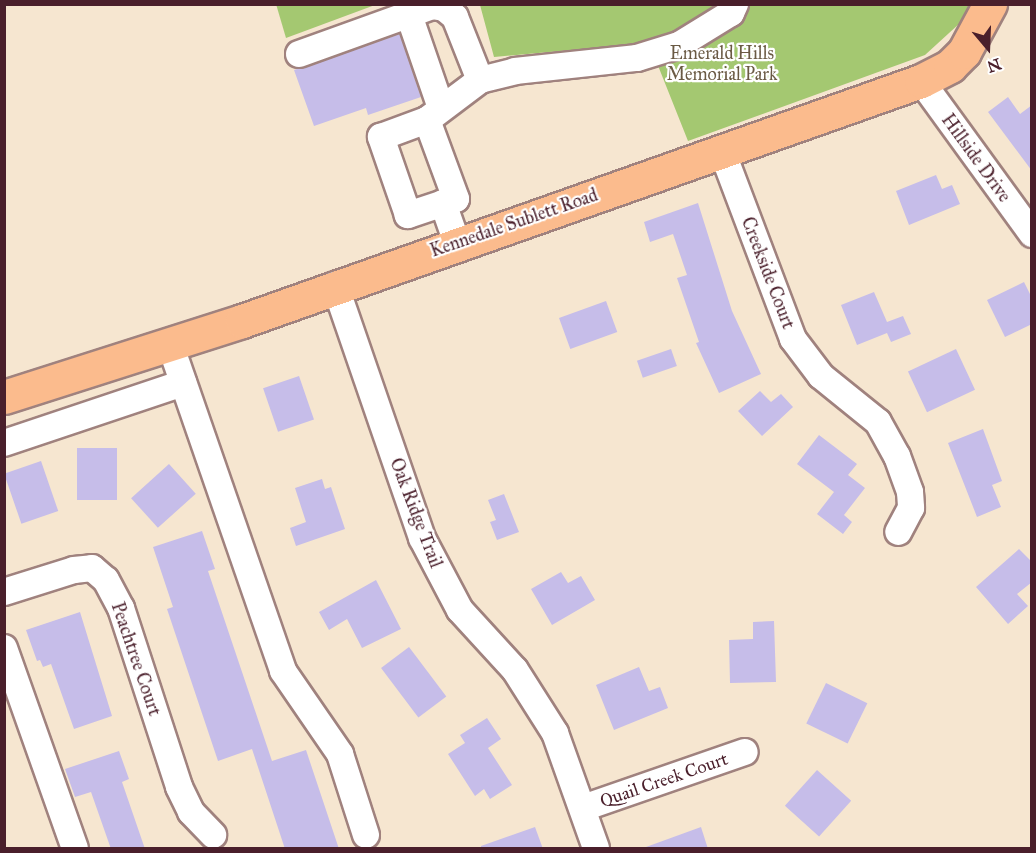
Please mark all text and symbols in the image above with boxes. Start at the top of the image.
north arrow [958,18,1018,78]
park label: Emerald Hills Memorial Park [667,43,777,86]
text: N [985,54,1004,77]
street label: Hillside Drive [937,110,1015,206]
street label: Kennedale Sublett Road [427,184,601,262]
street label: Creekside Court [737,214,799,332]
street label: Oak Ridge Trail [385,455,447,571]
street label: Peachtree Court [106,599,166,719]
street label: Quail Creek Court [597,748,731,812]

